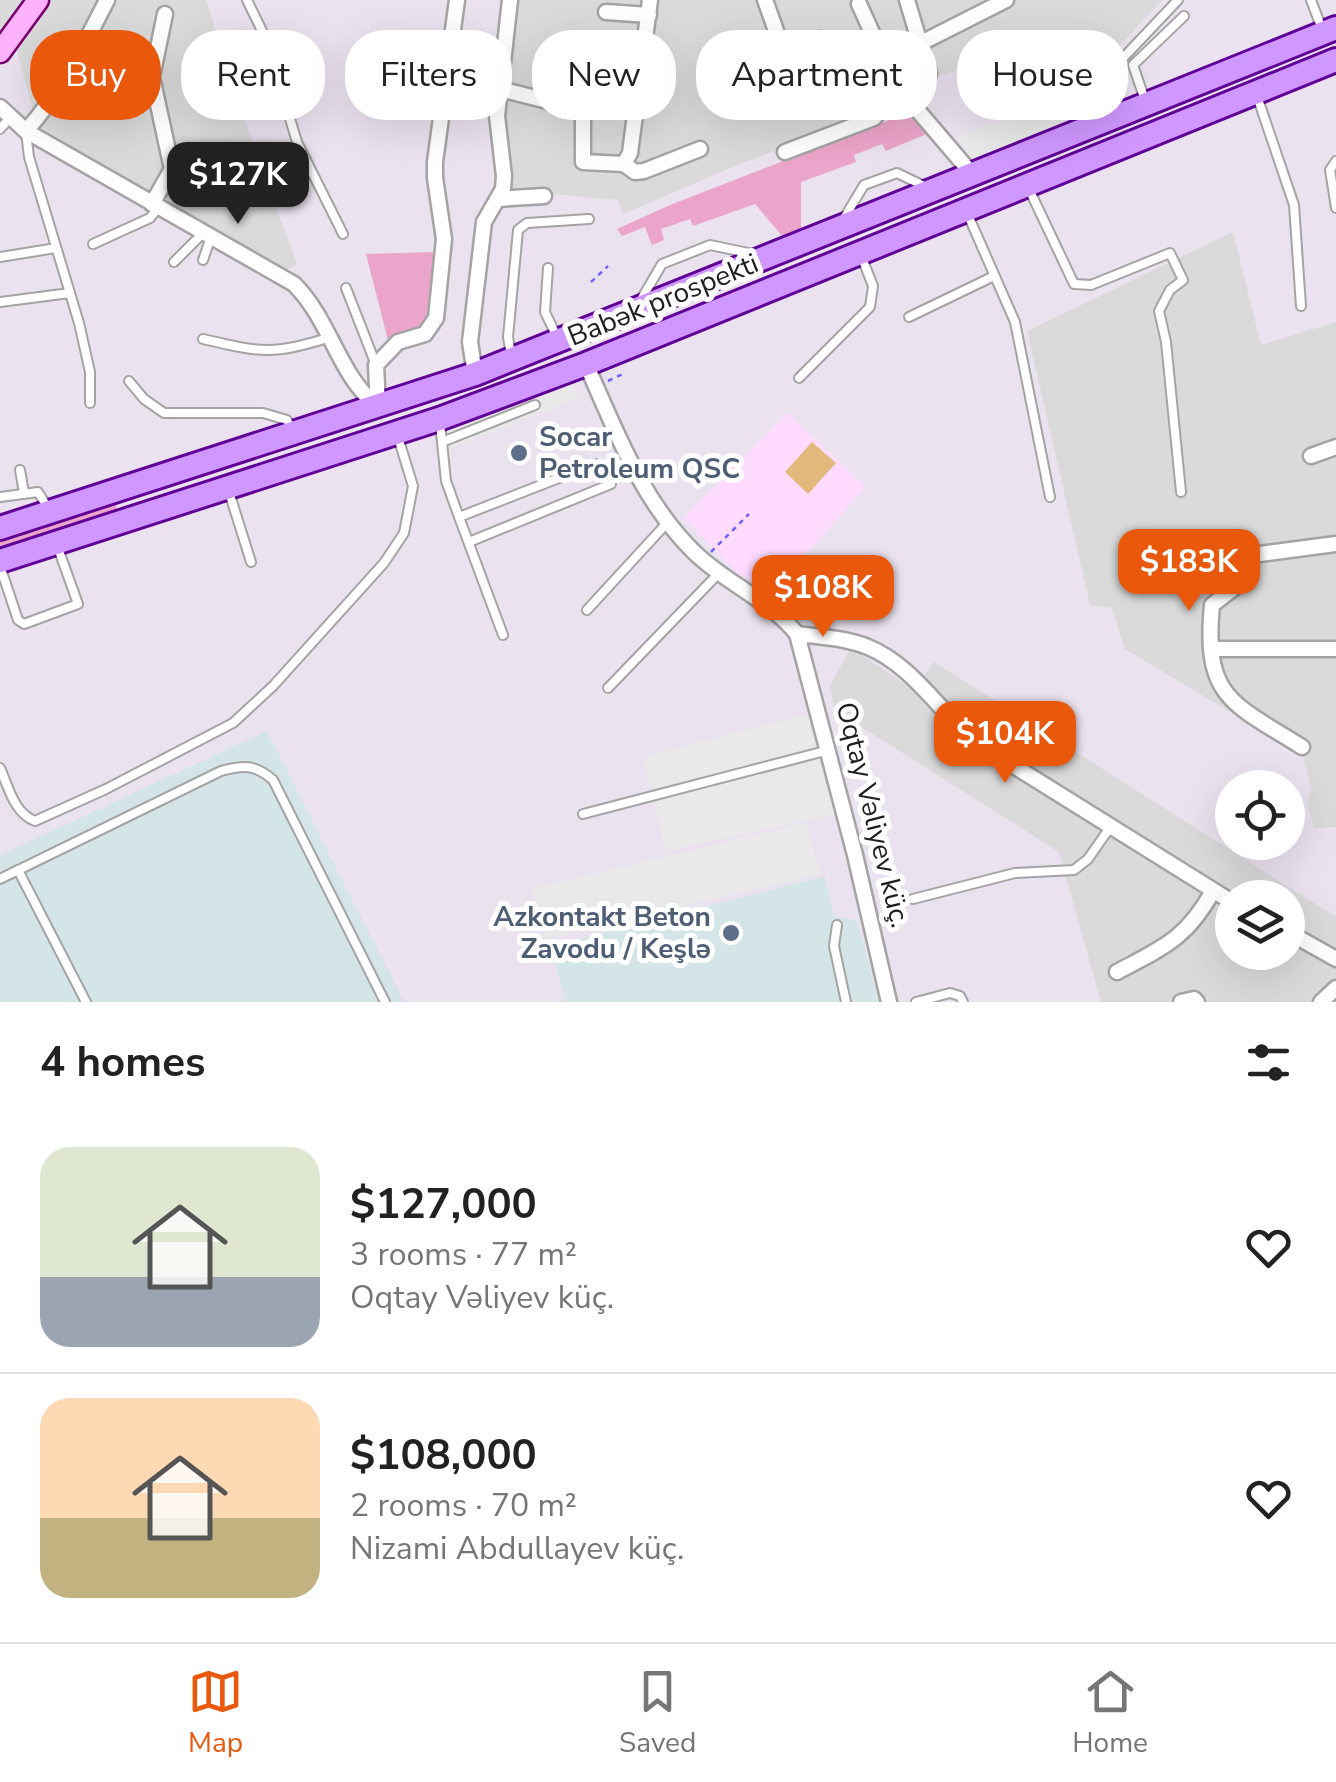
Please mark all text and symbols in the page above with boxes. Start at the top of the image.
chip: Buy [30,30,161,120]
chip: Rent [181,30,325,120]
chip: Filters [345,30,512,120]
chip: New [532,30,676,120]
chip: Apartment [696,30,937,120]
chip: House [957,30,1128,120]
pin: $127K [168,142,308,227]
text: $127K [189,153,287,196]
street label: Babək prospekti [562,244,764,356]
place label: Socar Petroleum QSC [539,418,740,488]
marker: Socar Petroleum QSC [508,442,530,464]
pin: $183K [1119,529,1259,614]
text: $183K [1140,540,1238,583]
pin: $108K [753,555,893,640]
text: $108K [774,566,872,609]
street label: Oqtay Vəliyev küç. [827,698,919,932]
pin: $104K [935,701,1075,786]
text: $104K [956,712,1054,755]
map controls [1215,770,1305,970]
button: locate [1215,770,1305,860]
button: layers [1215,880,1305,970]
place label: Azkontakt Beton Zavodu / Keşlə [493,898,711,968]
marker: Azkontakt Beton Zavodu / Keşlə [720,922,742,944]
text: 4 homes [40,1034,205,1091]
icon: filters [1241,1035,1296,1090]
text: $127,000 [350,1176,537,1233]
icon: home [120,1187,240,1307]
icon: heart [1241,1220,1296,1275]
text: 3 rooms · 77 m² [350,1233,577,1276]
text: Oqtay Vəliyev küç. [350,1276,614,1319]
text: $108,000 [350,1427,537,1484]
icon: home [120,1438,240,1558]
icon: heart [1241,1471,1296,1526]
text: 2 rooms · 70 m² [350,1484,577,1527]
text: Nizami Abdullayev küç. [350,1527,684,1570]
tab: Map [188,1664,243,1762]
tab: Saved [619,1664,696,1762]
tab: Home [1072,1664,1148,1762]

